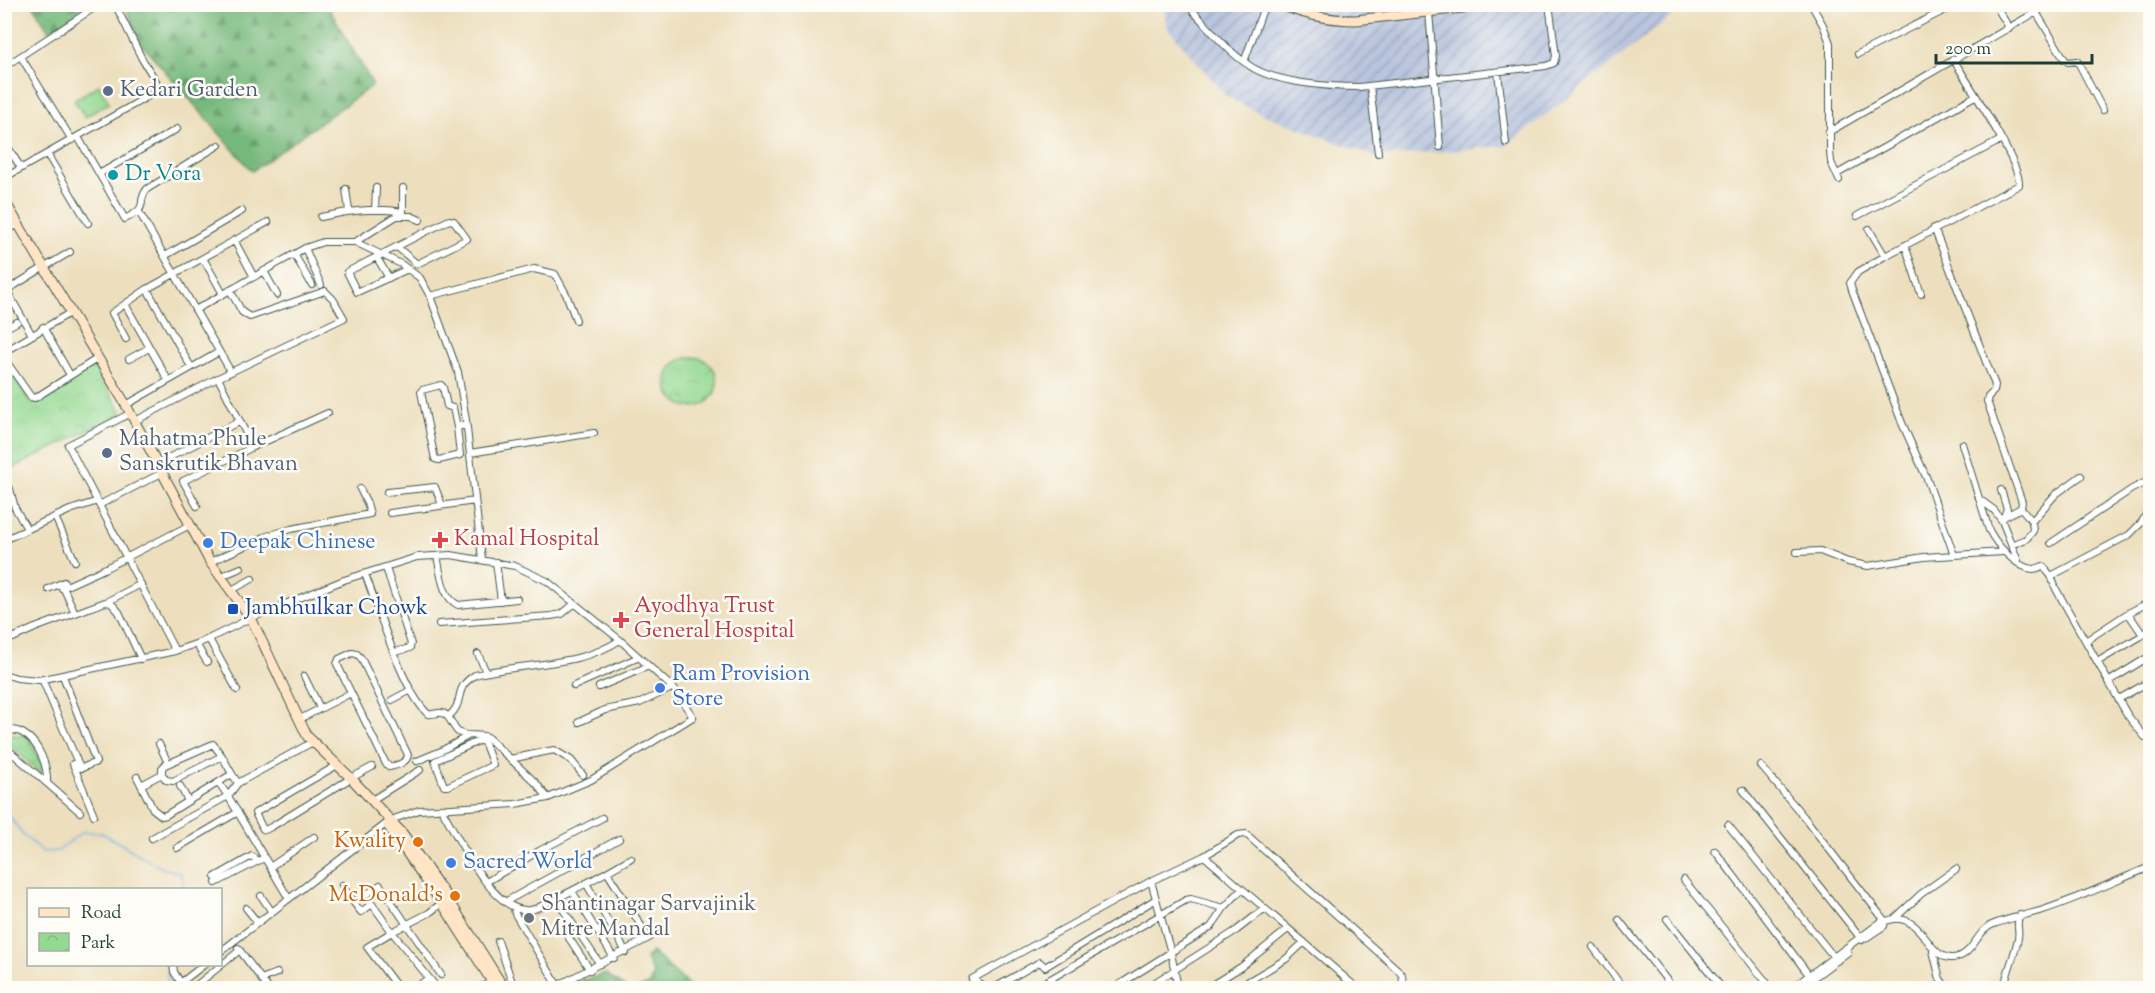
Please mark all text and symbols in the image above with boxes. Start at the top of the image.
scale bar [1936,27,2092,65]
text: 200 m [1945,37,1991,63]
place label: Kedari Garden [120,75,258,107]
marker: Kedari Garden [101,84,115,98]
place label: Dr Vora [125,159,201,191]
marker: Dr Vora [106,168,120,182]
place label: Mahatma Phule Sanskrutik Bhavan [119,424,298,481]
marker: Mahatma Phule Sanskrutik Bhavan [100,446,114,460]
place label: Kamal Hospital [454,524,599,556]
place label: Deepak Chinese [220,527,376,559]
marker: Kamal Hospital [431,531,449,549]
marker: Deepak Chinese [201,536,215,550]
place label: Ayodhya Trust General Hospital [634,591,795,648]
place label: Jambhulkar Chowk [244,593,428,625]
marker: Jambhulkar Chowk [226,602,240,616]
marker: Ayodhya Trust General Hospital [612,611,630,629]
place label: Ram Provision Store [672,659,810,716]
marker: Ram Provision Store [653,681,667,695]
place label: Kwality [334,826,406,858]
marker: Kwality [411,835,425,849]
place label: Sacred World [463,847,592,879]
marker: Sacred World [444,856,458,870]
place label: McDonald's [329,880,443,912]
legend [27,888,222,966]
marker: McDonald's [448,889,462,903]
place label: Shantinagar Sarvajinik Mitre Mandal [541,889,756,946]
text: Road [81,901,121,927]
marker: Shantinagar Sarvajinik Mitre Mandal [522,911,536,925]
text: Park [81,931,116,957]

